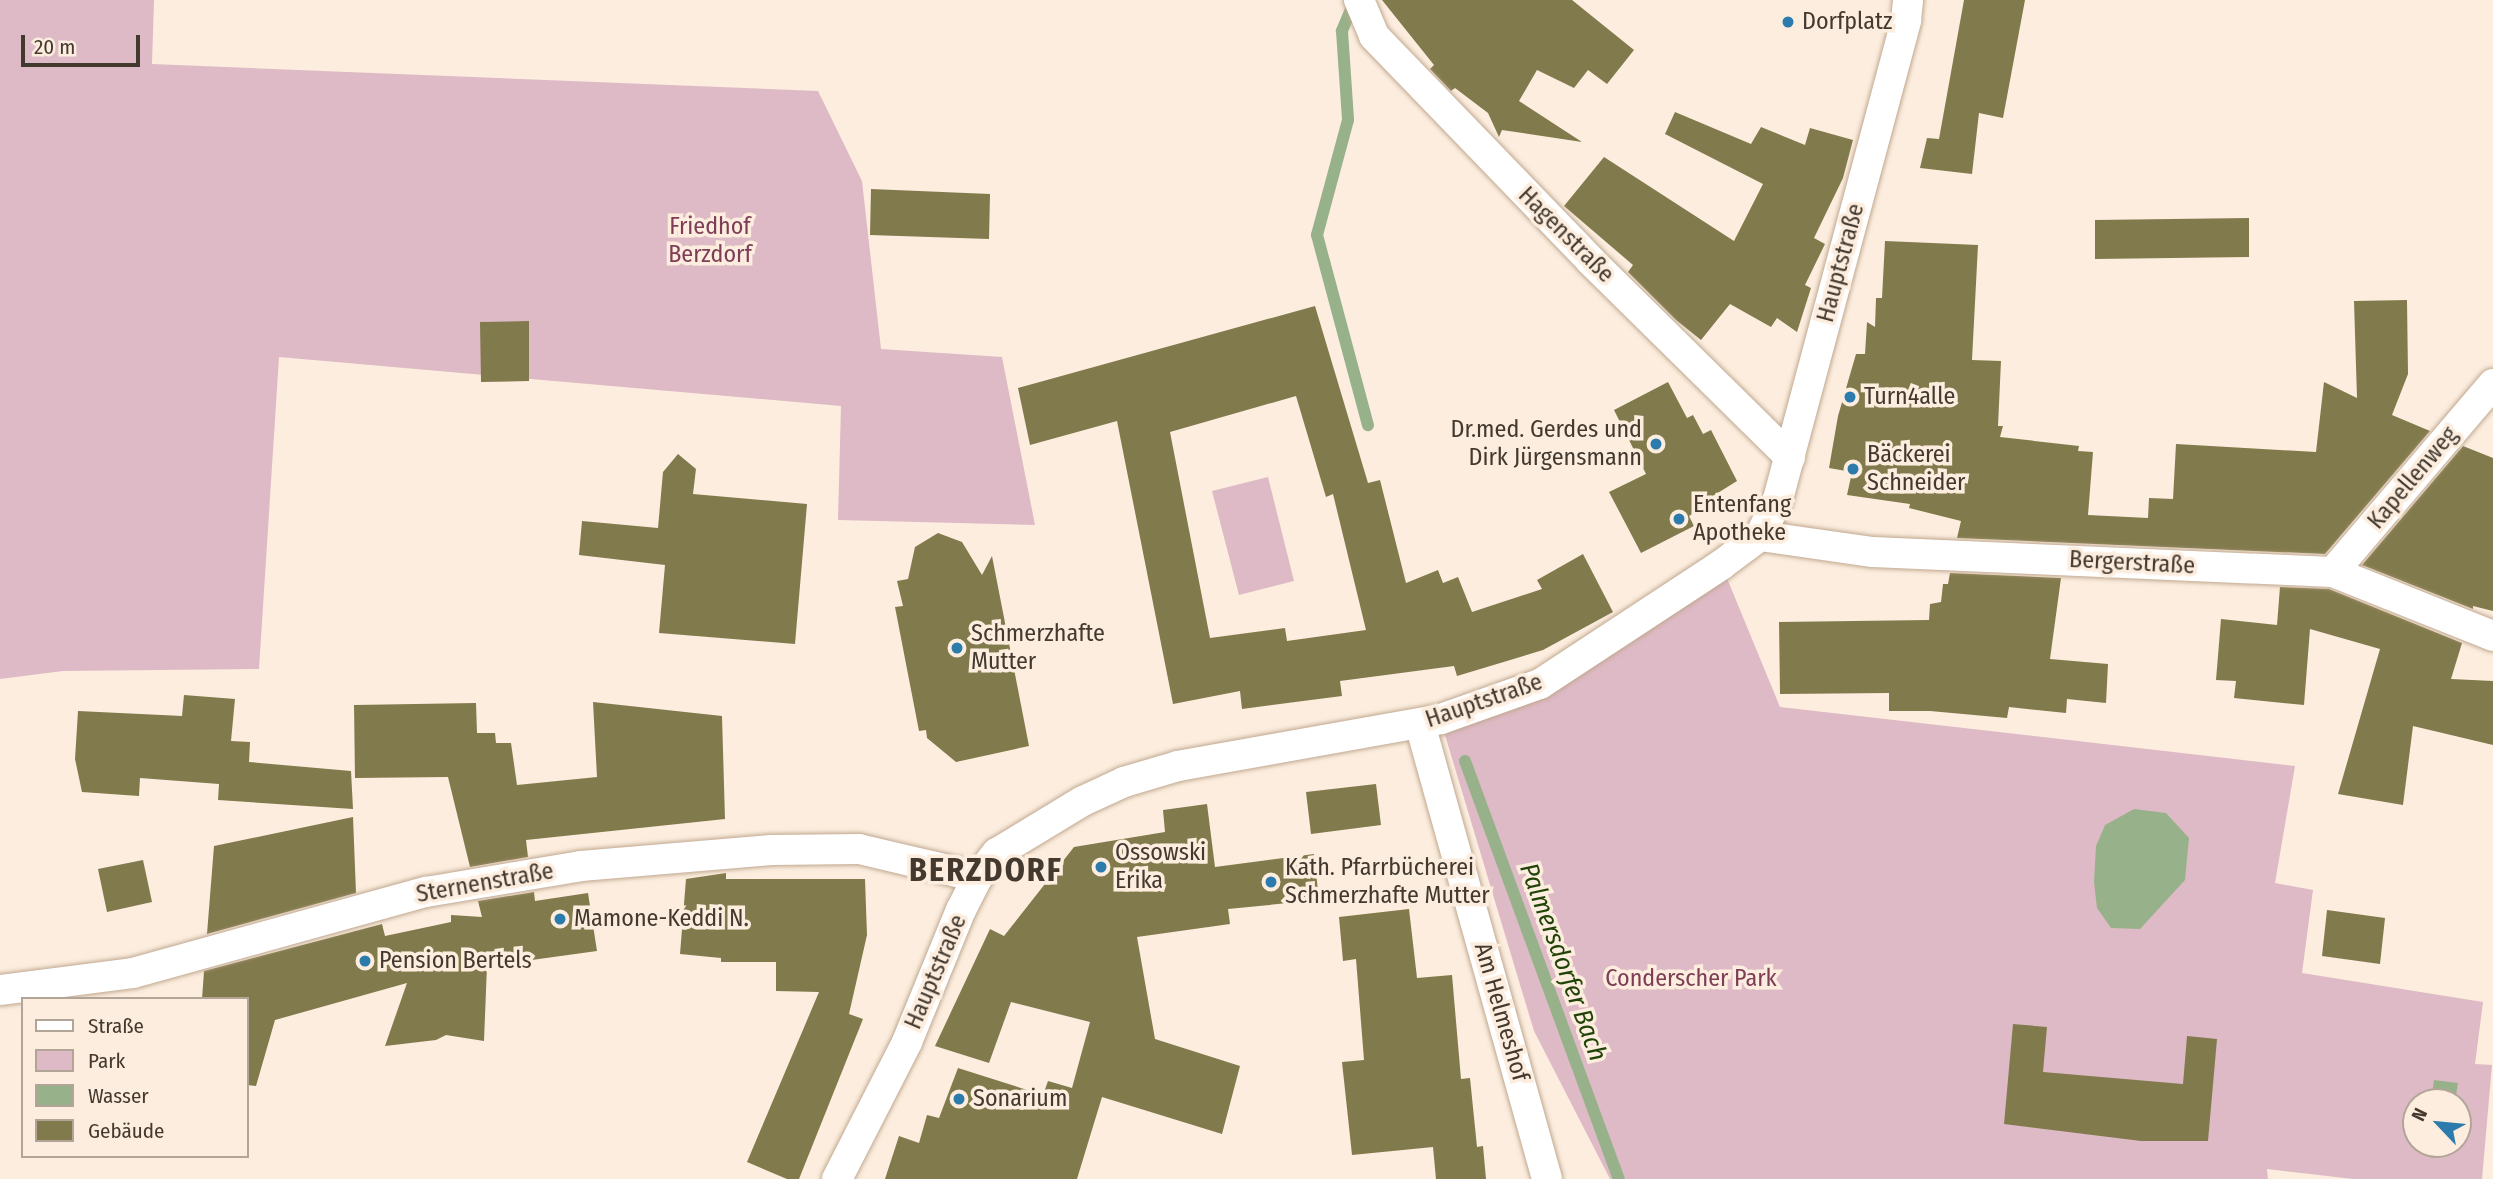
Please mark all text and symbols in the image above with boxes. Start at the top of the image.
place label: Dorfplatz [1802,8,1892,36]
marker: Dorfplatz [1780,14,1796,30]
scale bar [24,21,144,65]
text: 20 m [34,34,75,60]
street label: Hagenstraße [1512,181,1620,289]
street label: Hauptstraße [1811,201,1871,325]
park label: Friedhof Berzdorf [668,213,752,269]
place label: Turn4alle [1864,383,1955,411]
marker: Turn4alle [1842,389,1858,405]
place label: Dr.med. Gerdes und Dirk Jürgensmann [1451,416,1642,472]
street label: Kapellenweg [2362,421,2464,535]
marker: Dr.med. Gerdes und Dirk Jürgensmann [1648,436,1664,452]
place label: Bäckerei Schneider [1867,441,1965,497]
marker: Bäckerei Schneider [1845,461,1861,477]
place label: Entenfang Apotheke [1693,491,1791,547]
marker: Entenfang Apotheke [1671,511,1687,527]
street label: Bergerstraße [2068,545,2196,581]
place label: Schmerzhafte Mutter [971,620,1105,676]
marker: Schmerzhafte Mutter [949,640,965,656]
street label: Hauptstraße [1422,668,1546,734]
place label: Ossowski Erika [1115,839,1206,895]
district label: BERZDORF [910,851,1062,889]
place label: Kath. Pfarrbücherei Schmerzhafte Mutter [1285,854,1490,910]
street label: Sternenstraße [414,857,556,909]
marker: Ossowski Erika [1093,859,1109,875]
water label: Palmersdorfer Bach [1513,859,1613,1065]
marker: Kath. Pfarrbücherei Schmerzhafte Mutter [1263,874,1279,890]
place label: Mamone-Keddi N. [574,905,749,933]
street label: Hauptstraße [899,910,973,1034]
marker: Mamone-Keddi N. [552,911,568,927]
street label: Am Helmeshof [1468,939,1534,1085]
place label: Pension Bertels [379,947,532,975]
marker: Pension Bertels [357,953,373,969]
park label: Conderscher Park [1605,965,1777,993]
legend [21,997,248,1158]
text: Straße [88,1013,144,1039]
text: Park [88,1048,125,1074]
text: Wasser [88,1083,149,1109]
place label: Sonarium [973,1085,1067,1113]
north arrow [2402,1088,2472,1158]
marker: Sonarium [951,1091,967,1107]
text: N [2407,1104,2432,1125]
text: Gebäude [88,1118,164,1144]

